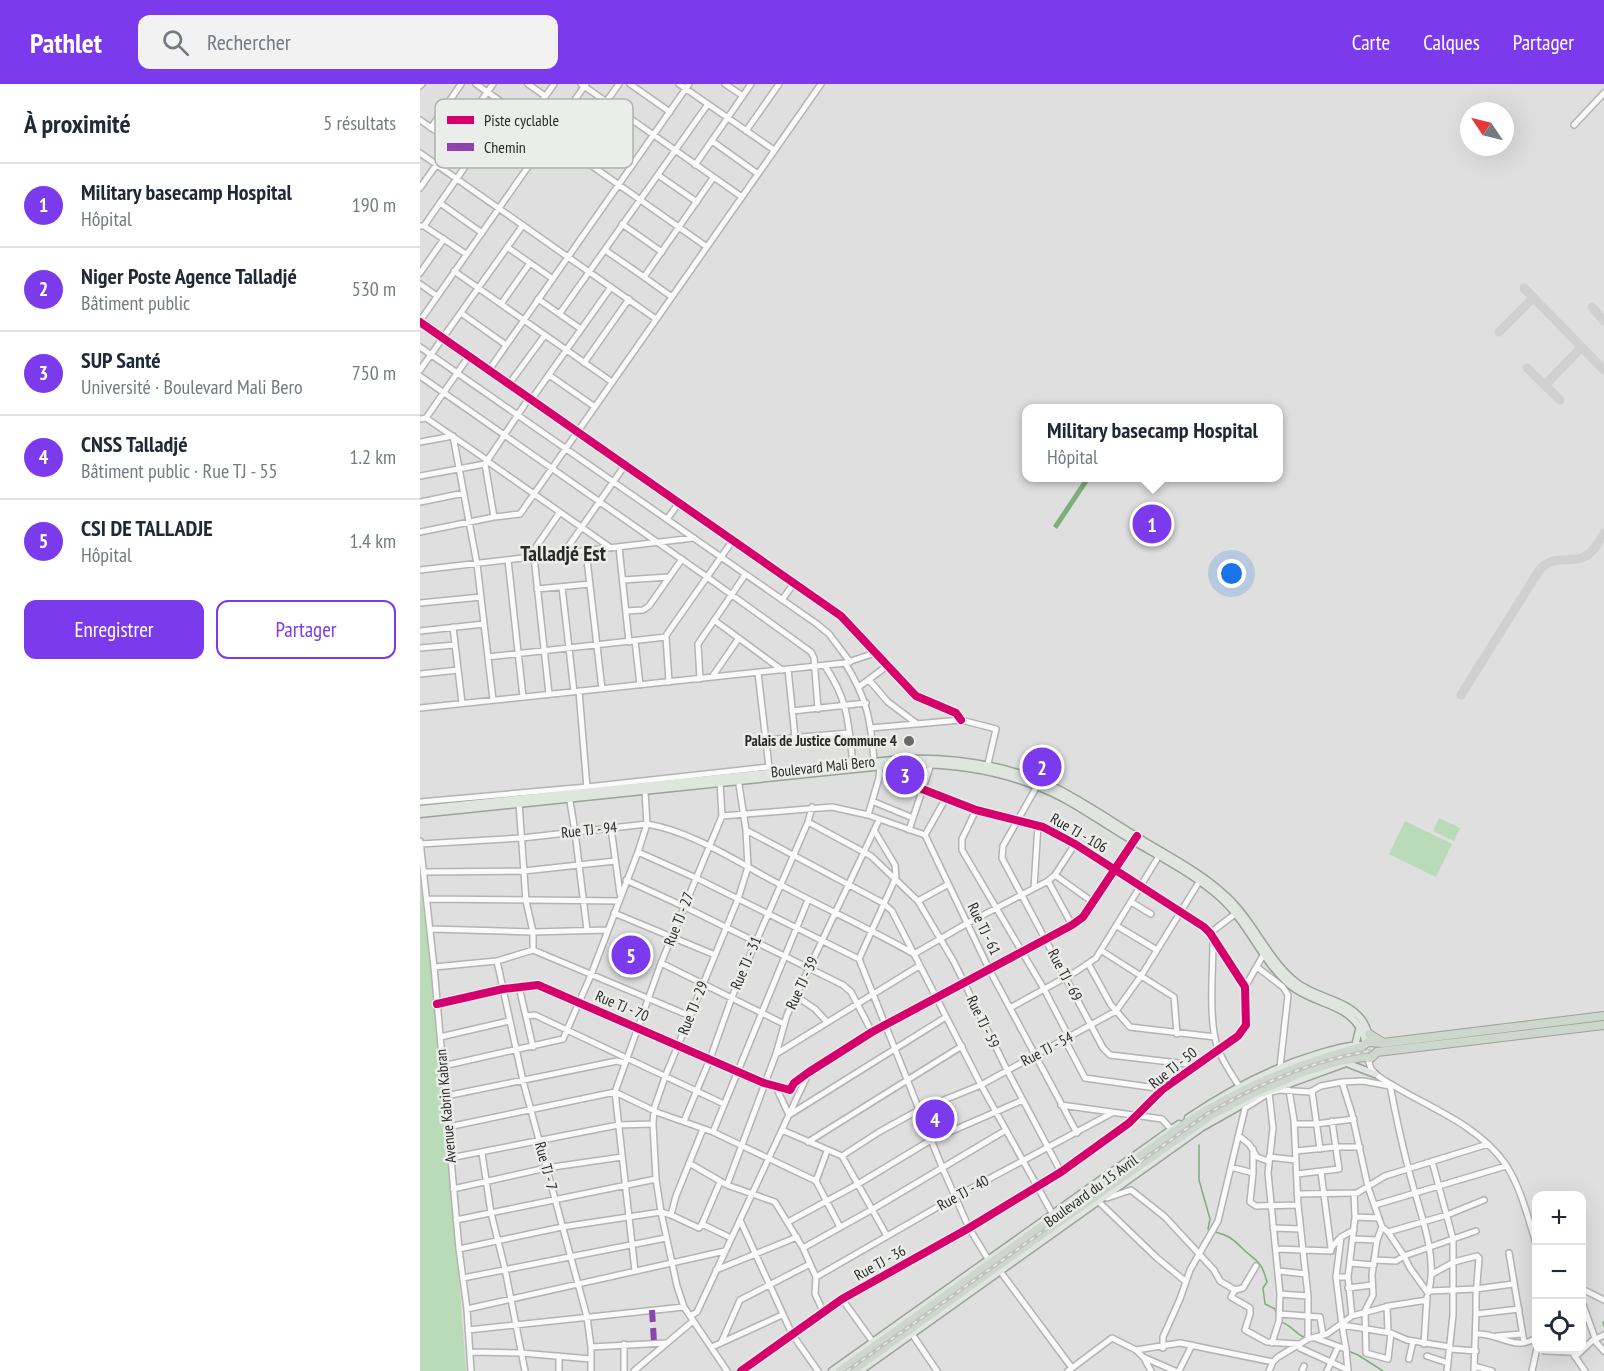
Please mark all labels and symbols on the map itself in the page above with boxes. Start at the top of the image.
legend [435,99,633,168]
north arrow [1460,102,1514,156]
text: Piste cyclable [484,110,559,130]
text: Chemin [484,137,526,157]
pin: 1 [1132,502,1172,546]
district label: Talladjé Est [520,540,606,567]
your location [1217,559,1246,588]
place label: Palais de Justice Commune 4 [745,731,897,750]
marker: Palais de Justice Commune 4 [902,734,916,748]
pin: 2 [1022,744,1062,790]
street label: Boulevard Mali Bero [770,752,876,781]
pin: 3 [886,752,924,798]
street label: Rue TJ - 106 [1047,809,1111,857]
street label: Rue TJ - 94 [560,817,618,842]
street label: Rue TJ - 27 [659,889,698,948]
street label: Rue TJ - 61 [964,899,1005,958]
pin: 5 [612,932,650,978]
street label: Rue TJ - 31 [726,933,765,992]
street label: Rue TJ - 69 [1044,946,1087,1004]
street label: Rue TJ - 39 [781,953,822,1012]
street label: Rue TJ - 29 [673,978,712,1037]
street label: Rue TJ - 70 [593,986,652,1025]
street label: Rue TJ - 59 [963,992,1004,1051]
street label: Rue TJ - 54 [1018,1027,1076,1070]
street label: Rue TJ - 50 [1145,1043,1201,1092]
street label: Avenue Kabrin Kabran [431,1048,460,1164]
pin: 4 [916,1096,954,1142]
street label: Rue TJ - 7 [531,1140,562,1192]
street label: Boulevard du 15 Avril [1040,1150,1142,1231]
street label: Rue TJ - 40 [934,1171,992,1214]
street label: Rue TJ - 36 [851,1241,909,1284]

